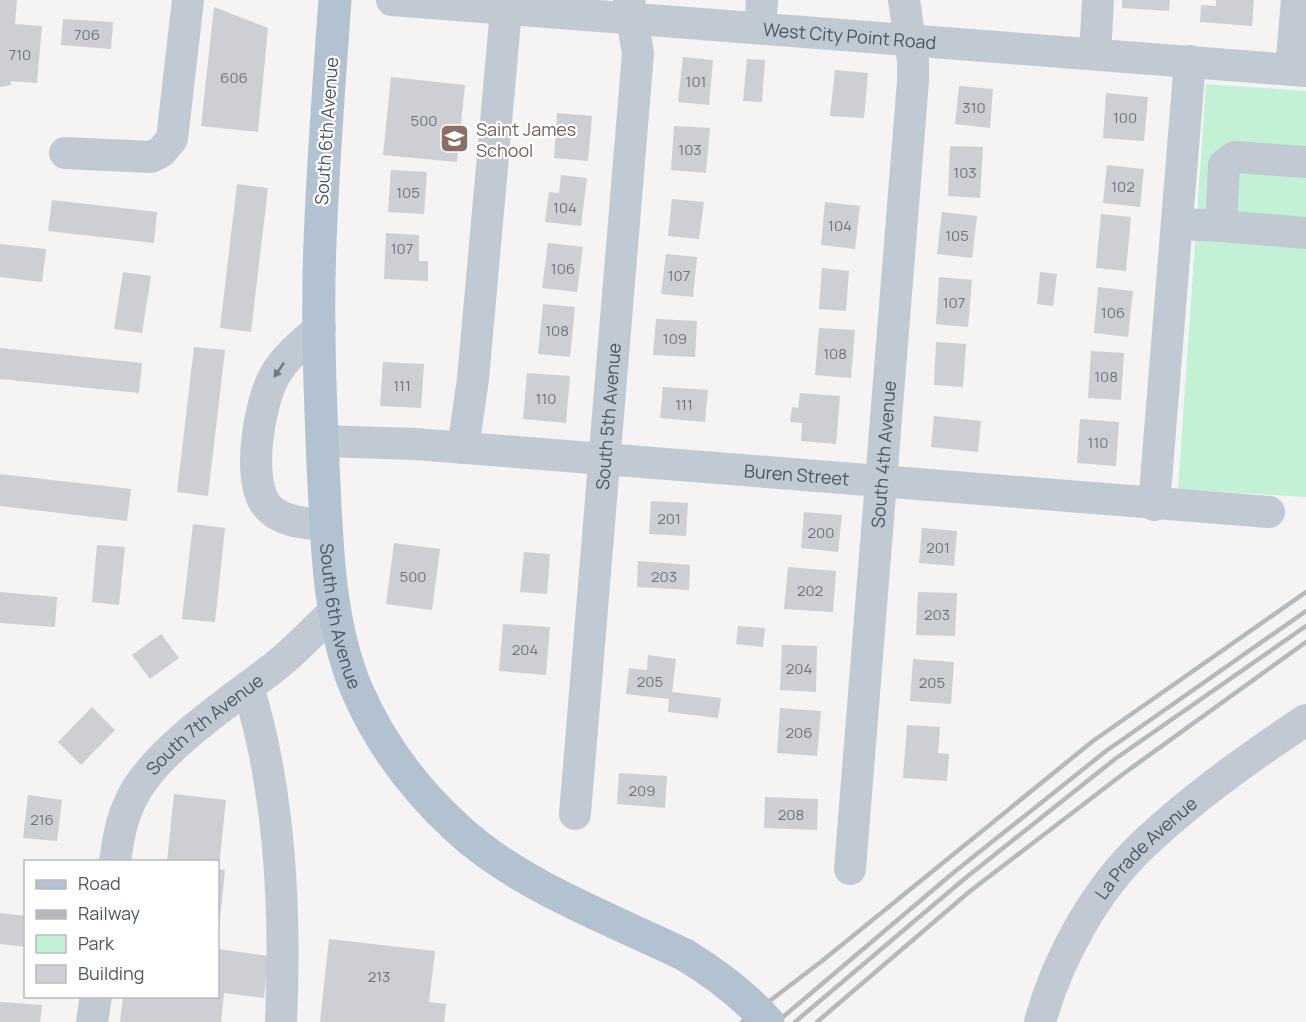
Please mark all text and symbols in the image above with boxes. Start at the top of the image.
street label: West City Point Road [762,17,937,54]
house number: 706 [74,24,100,45]
house number: 710 [9,44,31,65]
street label: South 6th Avenue [309,56,343,206]
house number: 606 [220,67,248,88]
house number: 101 [686,71,706,92]
house number: 310 [962,97,986,118]
house number: 100 [1113,107,1137,128]
house number: 500 [411,110,437,131]
place label: Saint James School [476,117,576,162]
school or university icon: Saint James School [439,123,471,155]
house number: 103 [678,139,702,160]
house number: 103 [953,162,977,183]
house number: 102 [1111,176,1135,197]
house number: 105 [396,182,420,203]
house number: 104 [553,197,577,218]
house number: 104 [828,215,852,236]
house number: 105 [945,225,969,246]
house number: 107 [391,238,413,259]
house number: 106 [551,258,575,279]
house number: 107 [668,265,690,286]
house number: 107 [943,292,965,313]
house number: 106 [1101,302,1125,323]
house number: 108 [545,320,569,341]
house number: 109 [663,328,687,349]
street label: South 5th Avenue [590,342,626,491]
house number: 108 [823,343,847,364]
one-way arrow [274,362,285,378]
house number: 108 [1094,366,1118,387]
house number: 111 [393,375,411,396]
street label: South 4th Avenue [865,380,901,529]
house number: 110 [536,388,556,409]
house number: 111 [675,394,693,415]
house number: 110 [1088,432,1108,453]
street label: Buren Street [743,458,850,491]
house number: 201 [657,508,681,529]
house number: 200 [808,522,834,543]
house number: 201 [926,537,950,558]
street label: South 6th Avenue [315,542,367,692]
house number: 500 [400,566,426,587]
house number: 203 [651,566,677,587]
house number: 202 [797,580,823,601]
house number: 203 [924,604,950,625]
house number: 204 [512,639,538,660]
house number: 204 [786,658,812,679]
street label: South 7th Avenue [140,668,268,780]
house number: 205 [637,671,663,692]
house number: 205 [919,672,945,693]
house number: 206 [785,722,813,743]
house number: 209 [628,780,656,801]
street label: La Prade Avenue [1089,791,1202,904]
house number: 208 [778,804,804,825]
house number: 216 [30,809,54,830]
legend [24,860,219,998]
text: Road [78,871,121,895]
text: Railway [78,901,140,925]
text: Park [78,931,115,955]
text: Building [78,961,144,985]
house number: 213 [368,966,390,987]

